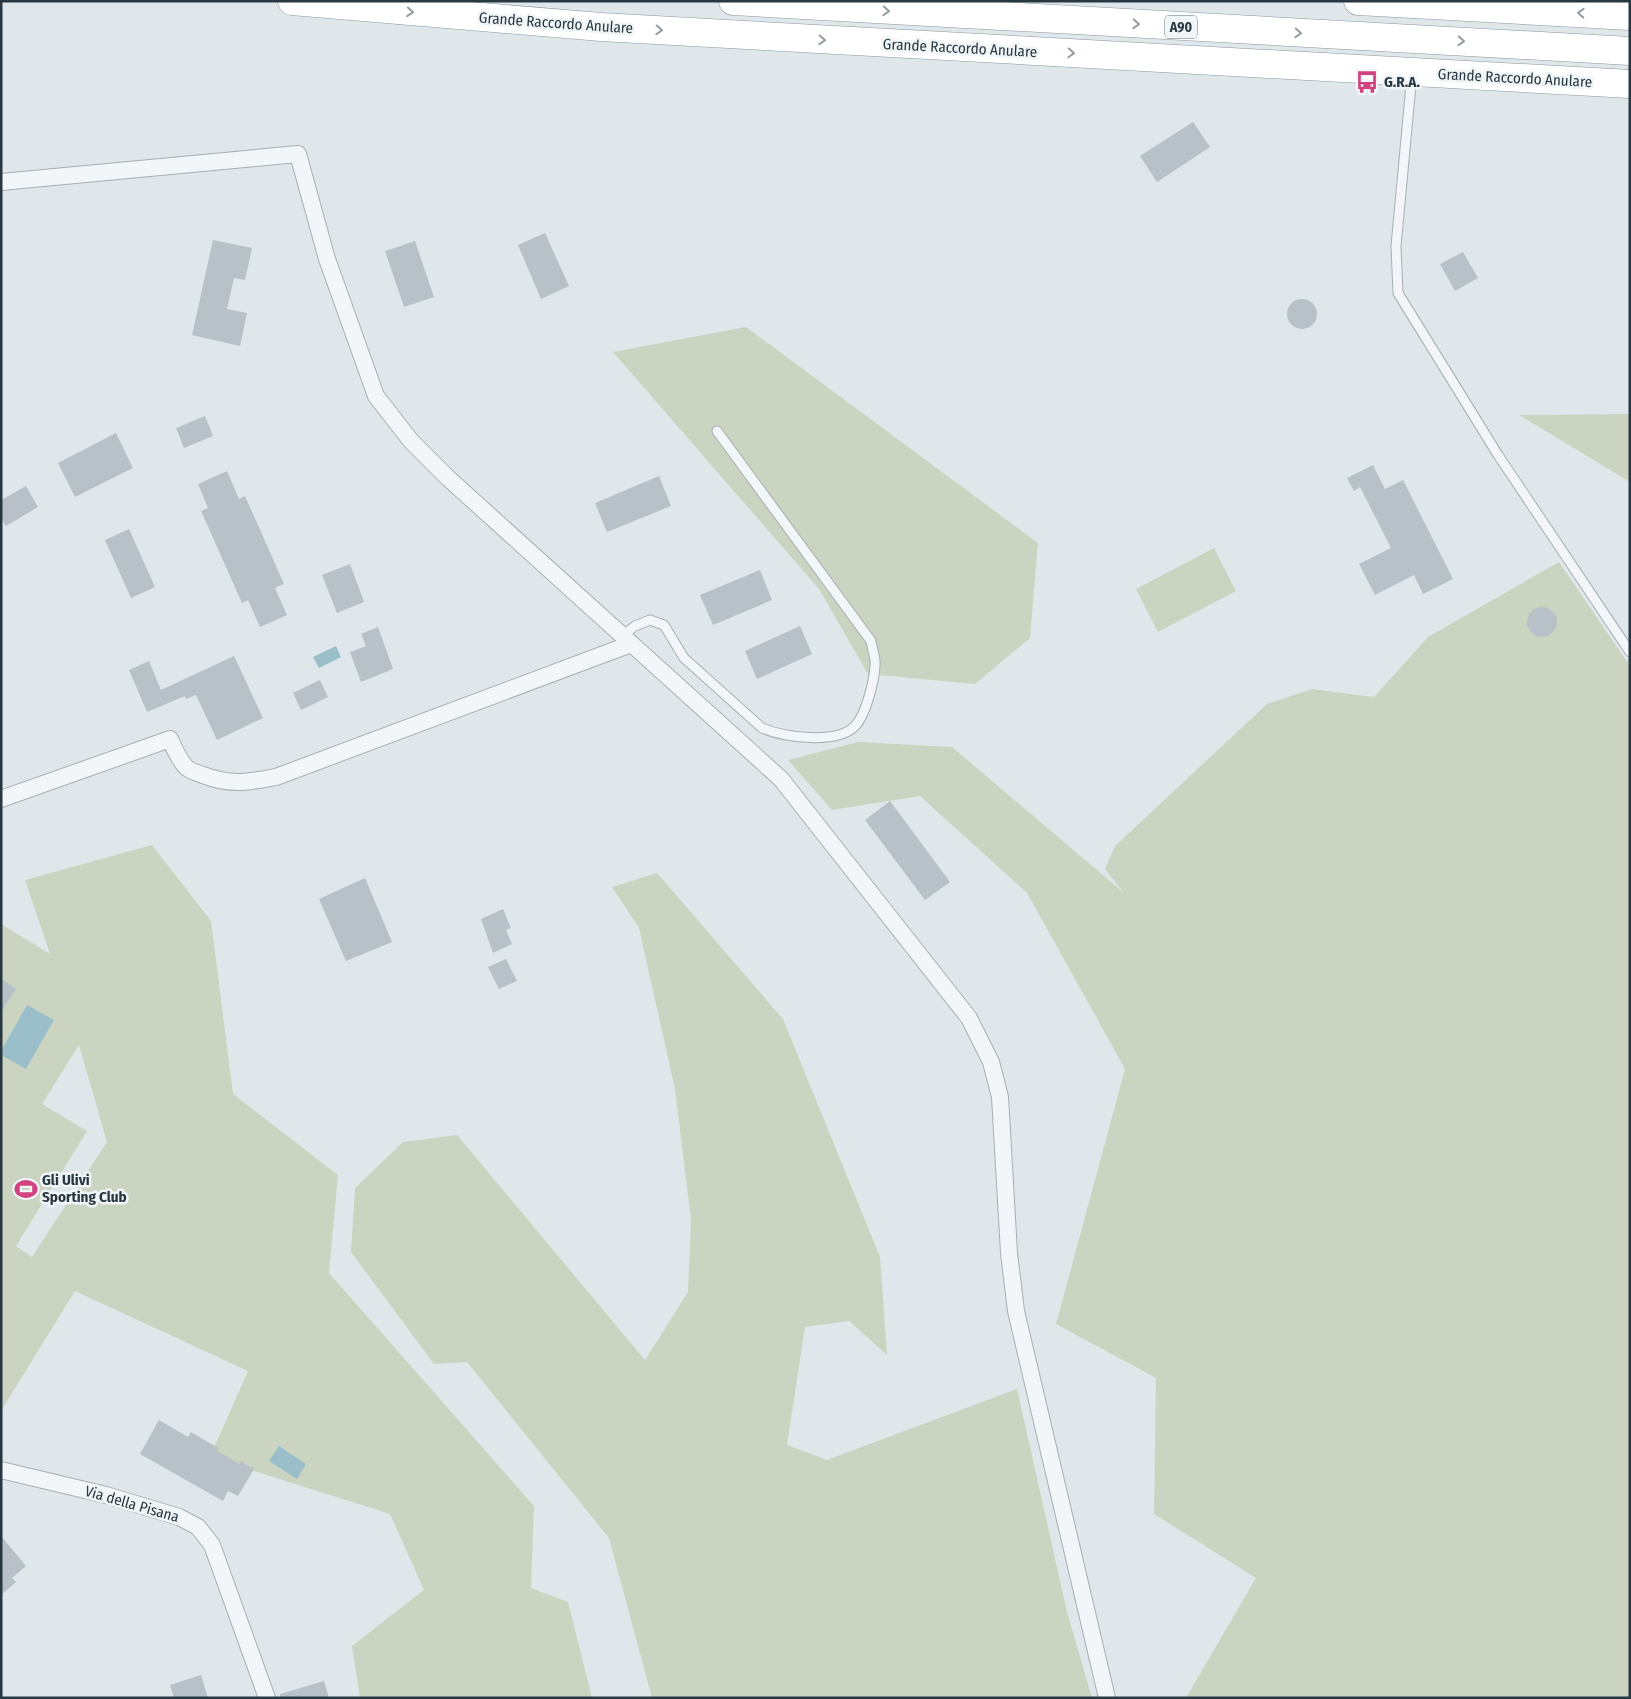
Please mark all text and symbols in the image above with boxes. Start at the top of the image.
one-way arrow [883,5,891,16]
one-way arrow [406,6,414,17]
one-way arrow [1577,8,1585,19]
street label: Grande Raccordo Anulare [478,9,634,37]
road number: A90 [1165,16,1197,38]
one-way arrow [1132,19,1140,30]
one-way arrow [656,25,664,36]
one-way arrow [1295,28,1303,38]
one-way arrow [818,34,826,45]
street label: Grande Raccordo Anulare [882,35,1038,61]
one-way arrow [1457,35,1465,46]
one-way arrow [1067,48,1075,59]
street label: Grande Raccordo Anulare [1437,65,1593,91]
bus stop icon: G.R.A. [1354,69,1380,95]
place label: G.R.A. [1384,73,1421,91]
place label: Gli Ulivi Sporting Club [42,1171,127,1206]
sports icon: Gli Ulivi Sporting Club [13,1176,39,1202]
street label: Via della Pisana [83,1482,181,1526]

